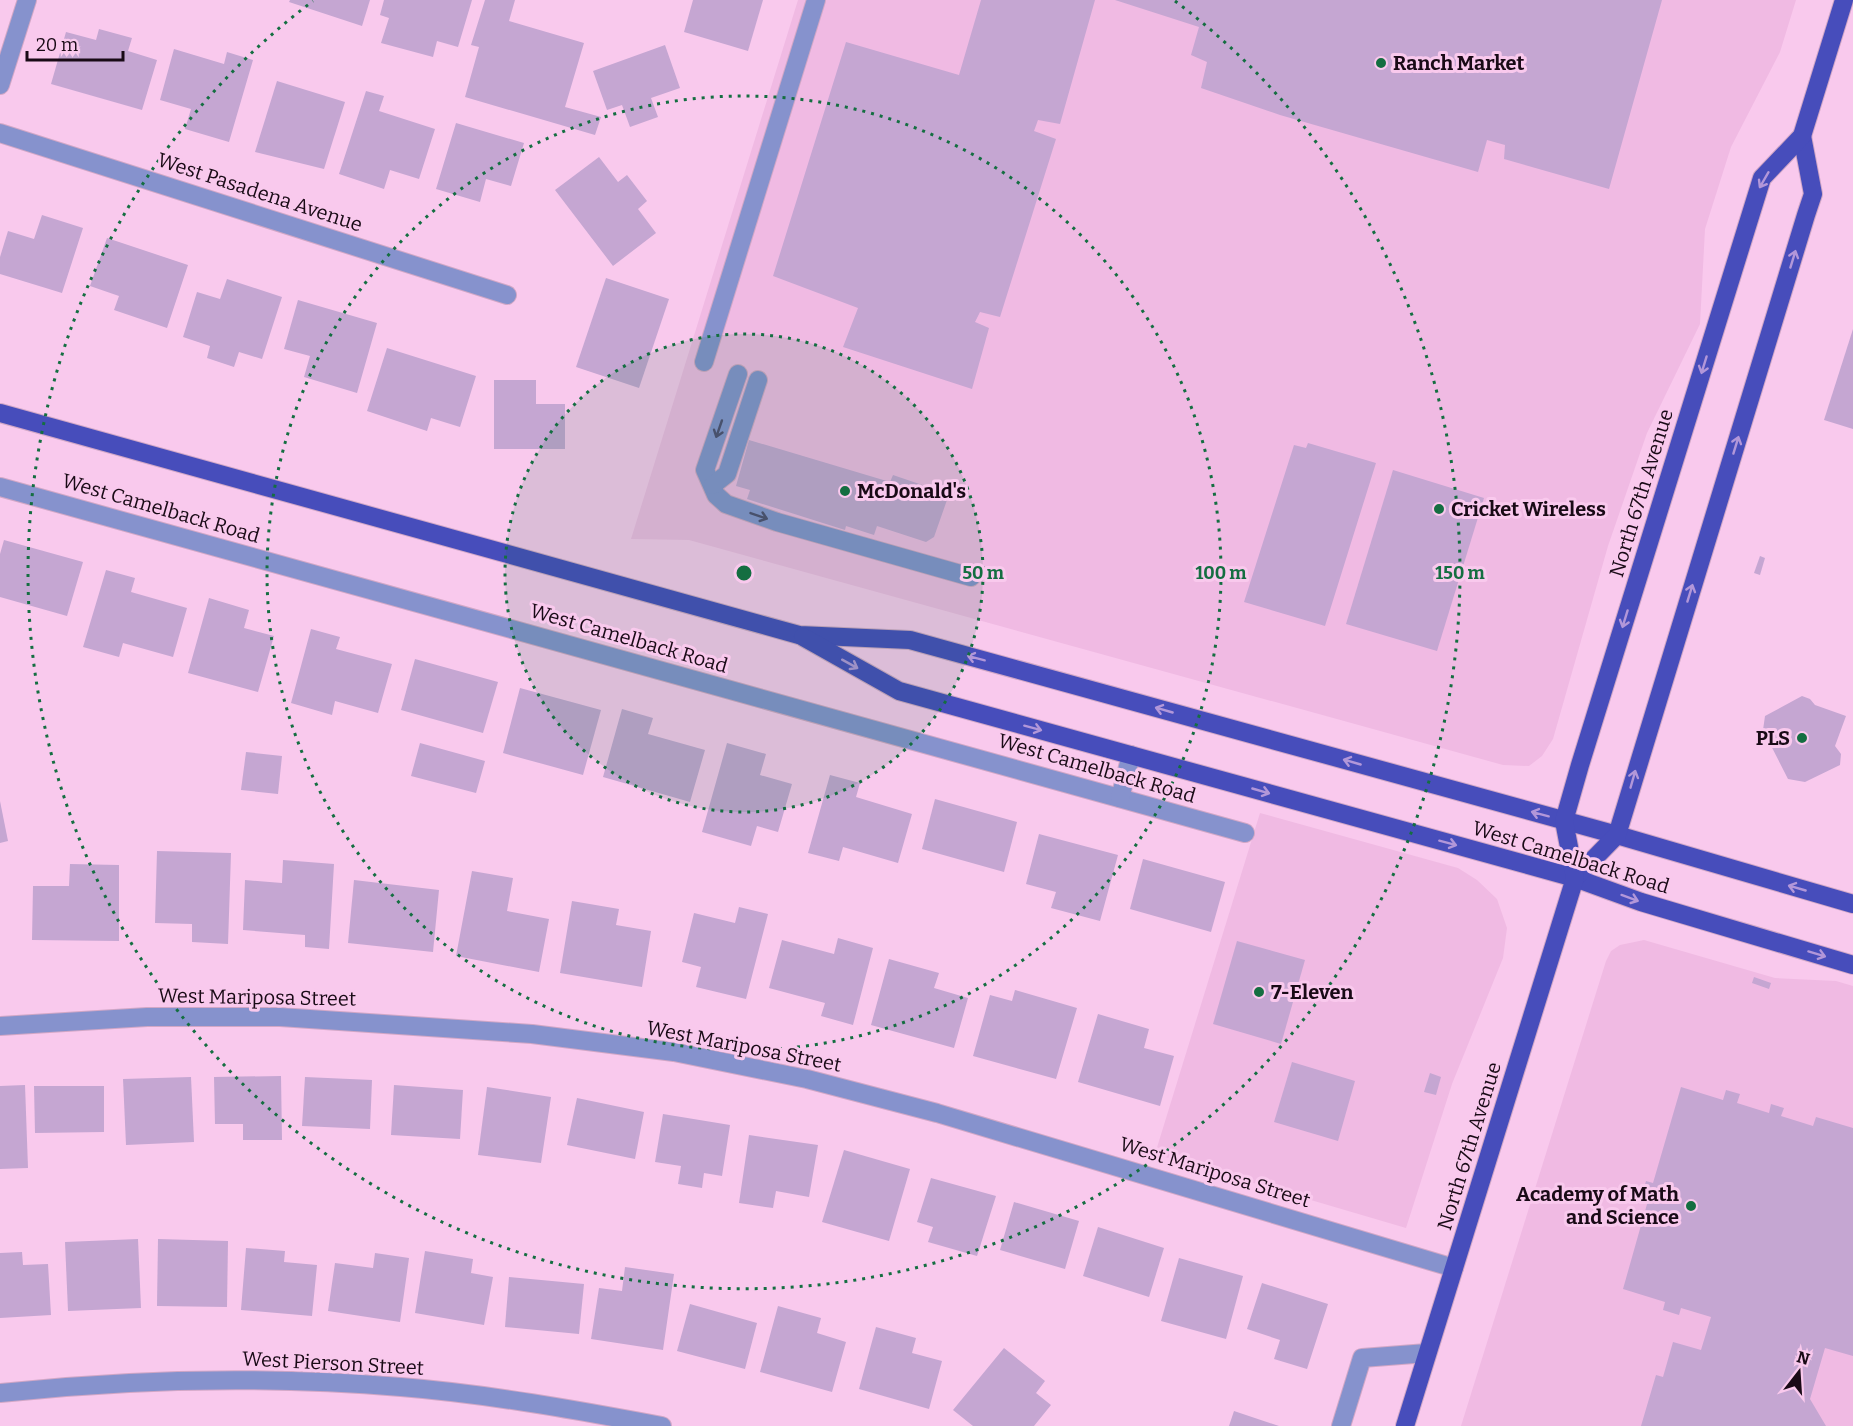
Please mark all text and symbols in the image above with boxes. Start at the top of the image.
scale bar [27,24,123,62]
text: 20 m [36,34,78,56]
place label: Ranch Market [1393,51,1524,75]
marker: Ranch Market [1374,56,1388,70]
street label: West Pasadena Avenue [154,147,366,237]
one-way arrow [1758,171,1770,188]
one-way arrow [1788,250,1799,269]
one-way arrow [1698,355,1709,374]
street label: North 67th Avenue [1604,406,1678,580]
one-way arrow [713,419,724,438]
one-way arrow [1731,436,1742,455]
street label: West Camelback Road [59,468,263,548]
place label: McDonald's [857,479,966,503]
marker: McDonald's [838,484,852,498]
place label: Cricket Wireless [1451,497,1606,521]
marker: Cricket Wireless [1432,502,1446,516]
one-way arrow [749,511,768,522]
text: 50 m [962,562,1004,584]
text: 100 m [1195,562,1247,584]
text: 150 m [1435,562,1485,584]
centre of rings [734,563,754,583]
one-way arrow [1685,584,1696,603]
street label: West Camelback Road [527,598,731,678]
one-way arrow [1619,609,1630,628]
one-way arrow [967,652,986,663]
one-way arrow [841,658,858,670]
one-way arrow [1155,704,1174,715]
one-way arrow [1023,723,1042,734]
place label: PLS [1756,726,1790,750]
street label: West Camelback Road [995,728,1199,808]
marker: PLS [1795,731,1809,745]
one-way arrow [1343,756,1362,767]
one-way arrow [1628,770,1639,789]
one-way arrow [1251,786,1270,797]
one-way arrow [1531,808,1550,820]
street label: West Camelback Road [1470,816,1673,898]
one-way arrow [1439,838,1458,850]
one-way arrow [1788,882,1807,893]
one-way arrow [1620,894,1639,905]
one-way arrow [1807,949,1826,960]
place label: 7-Eleven [1271,980,1353,1004]
street label: West Mariposa Street [158,983,356,1011]
marker: 7-Eleven [1252,985,1266,999]
street label: West Mariposa Street [644,1015,844,1077]
street label: North 67th Avenue [1432,1059,1506,1233]
street label: West Mariposa Street [1117,1132,1313,1212]
place label: Academy of Math and Science [1516,1182,1679,1229]
marker: Academy of Math and Science [1684,1199,1698,1213]
north arrow [1769,1342,1829,1402]
street label: West Pierson Street [241,1346,425,1380]
text: N [1795,1347,1812,1369]

